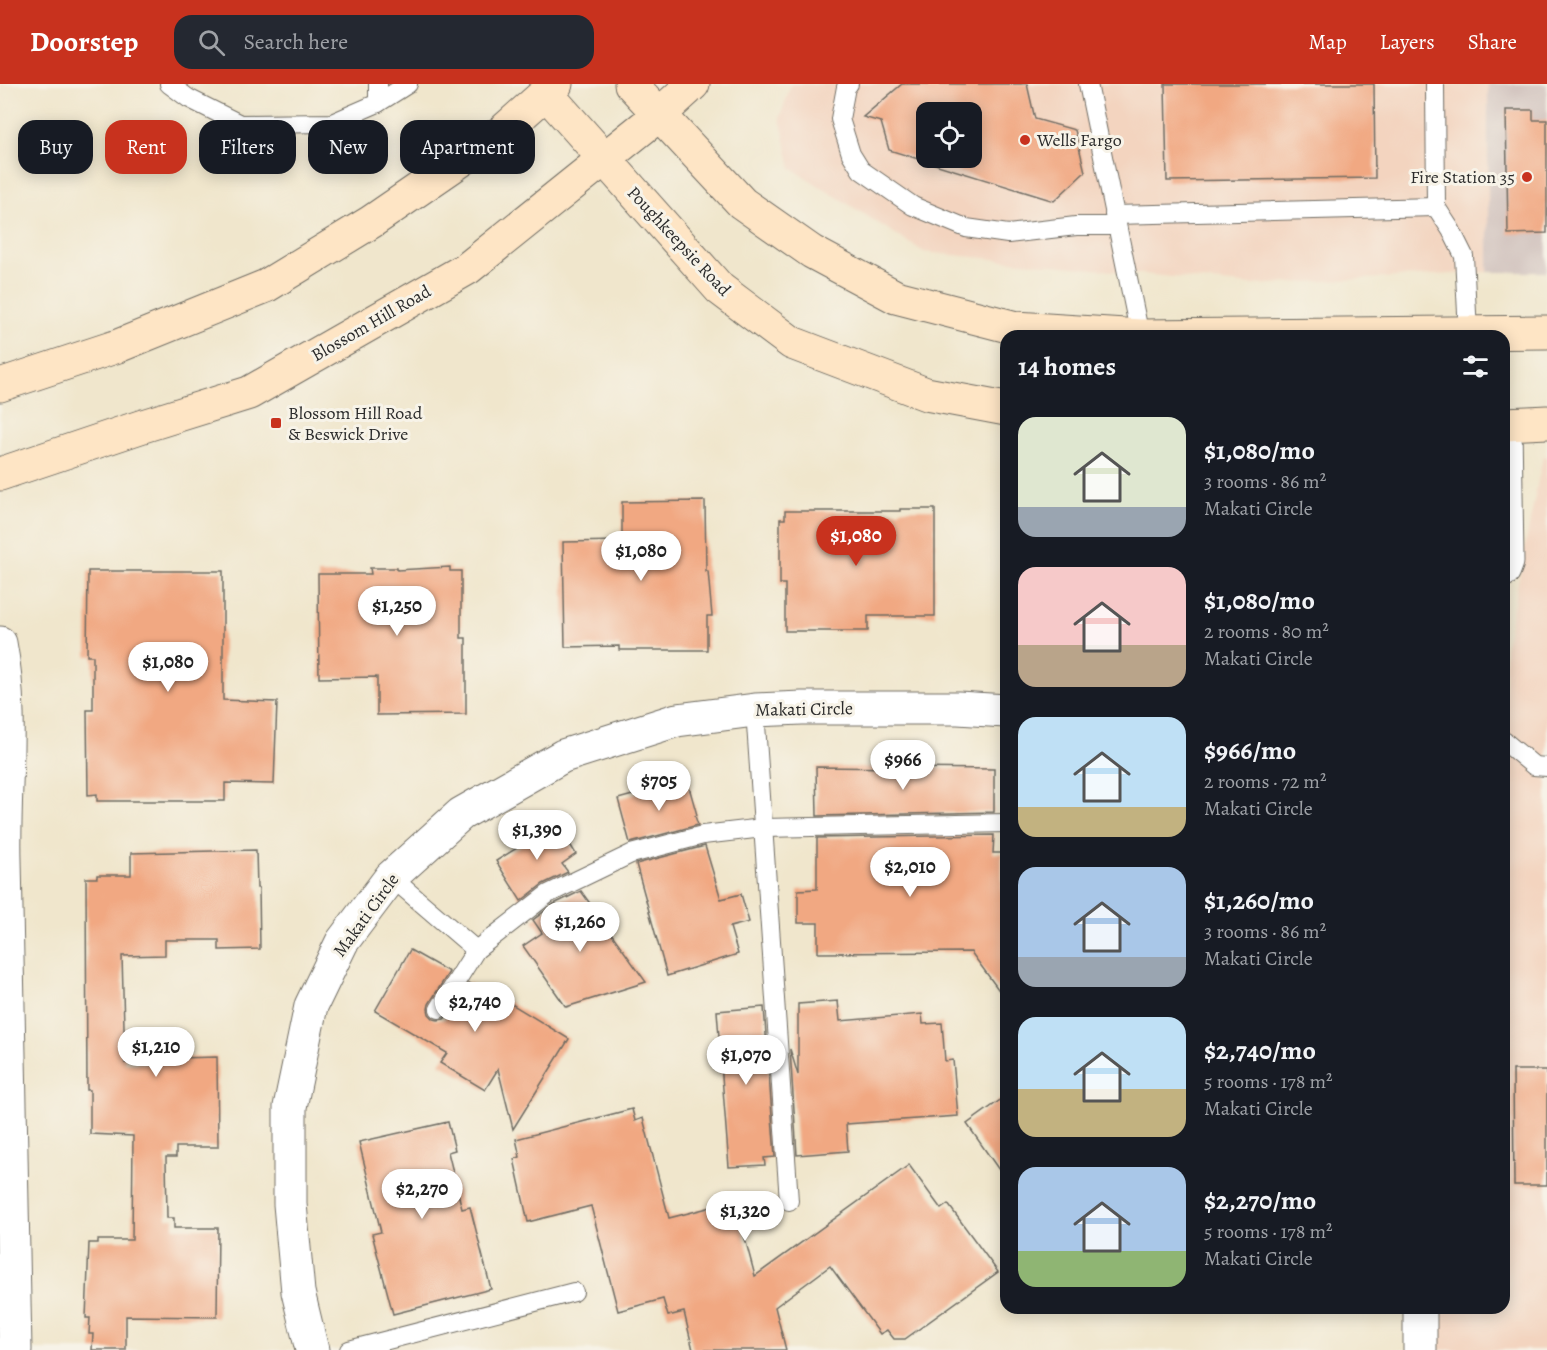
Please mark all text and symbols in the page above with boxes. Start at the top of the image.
search box [174,15,594,69]
text: Doorstep [30,23,138,61]
icon: search [195,26,228,59]
text: Search here [243,27,348,57]
text: Map [1308,28,1347,56]
text: Layers [1380,28,1435,56]
text: Share [1468,28,1517,56]
map controls [916,102,982,168]
button: locate [916,102,982,168]
chip: Buy [18,120,93,174]
chip: Rent [105,120,187,174]
chip: Filters [199,120,296,174]
chip: New [308,120,388,174]
chip: Apartment [400,120,535,174]
place label: Wells Fargo [1036,128,1122,152]
marker: Wells Fargo [1018,133,1032,147]
place label: Fire Station 35 [1410,165,1515,189]
marker: Fire Station 35 [1520,170,1534,184]
street label: Poughkeepsie Road [622,181,736,301]
street label: Blossom Hill Road [307,279,435,367]
text: 14 homes [1018,349,1116,384]
icon: filters [1459,350,1492,383]
place label: Blossom Hill Road & Beswick Drive [288,401,423,446]
marker: Blossom Hill Road & Beswick Drive [269,416,283,430]
text: $1,080/mo [1204,433,1315,468]
icon: home [1066,441,1138,513]
text: 3 rooms · 86 m² [1204,468,1326,495]
text: Makati Circle [1204,495,1313,522]
pin: $1,080 [807,516,905,567]
text: $1,080 [830,522,882,549]
pin: $1,080 [592,531,690,582]
text: $1,080 [615,537,667,564]
text: $1,080/mo [1204,583,1315,618]
pin: $1,250 [348,586,446,637]
icon: home [1066,591,1138,663]
text: $1,250 [372,592,422,619]
text: 2 rooms · 80 m² [1204,618,1329,645]
pin: $1,080 [119,642,217,693]
text: Makati Circle [1204,645,1313,672]
text: $1,080 [142,648,194,675]
street label: Makati Circle [755,696,853,722]
text: $966/mo [1204,733,1296,768]
pin: $966 [867,740,939,791]
icon: home [1066,741,1138,813]
text: $966 [884,746,922,773]
pin: $705 [623,761,695,812]
text: $705 [641,767,677,794]
text: 2 rooms · 72 m² [1204,768,1326,795]
text: Makati Circle [1204,795,1313,822]
pin: $1,390 [488,810,586,861]
text: $1,390 [512,816,562,843]
pin: $2,010 [861,847,959,898]
text: $2,010 [884,853,936,880]
street label: Makati Circle [328,868,404,962]
text: $1,260/mo [1204,883,1314,918]
icon: home [1066,891,1138,963]
pin: $1,260 [531,902,629,953]
text: $1,260 [555,908,605,935]
text: 3 rooms · 86 m² [1204,918,1326,945]
text: Makati Circle [1204,945,1313,972]
pin: $2,740 [426,982,524,1033]
text: $2,740 [449,988,501,1015]
pin: $1,210 [107,1027,205,1078]
text: $1,210 [132,1033,180,1060]
text: $2,740/mo [1204,1033,1316,1068]
pin: $1,070 [697,1035,795,1086]
text: $1,070 [721,1041,771,1068]
icon: home [1066,1041,1138,1113]
text: 5 rooms · 178 m² [1204,1068,1333,1095]
text: Makati Circle [1204,1095,1313,1122]
pin: $2,270 [373,1169,471,1220]
text: $2,270 [396,1175,448,1202]
text: $2,270/mo [1204,1183,1316,1218]
pin: $1,320 [696,1191,794,1242]
icon: home [1066,1191,1138,1263]
text: $1,320 [720,1197,770,1224]
text: 5 rooms · 178 m² [1204,1218,1333,1245]
text: Makati Circle [1204,1245,1313,1272]

